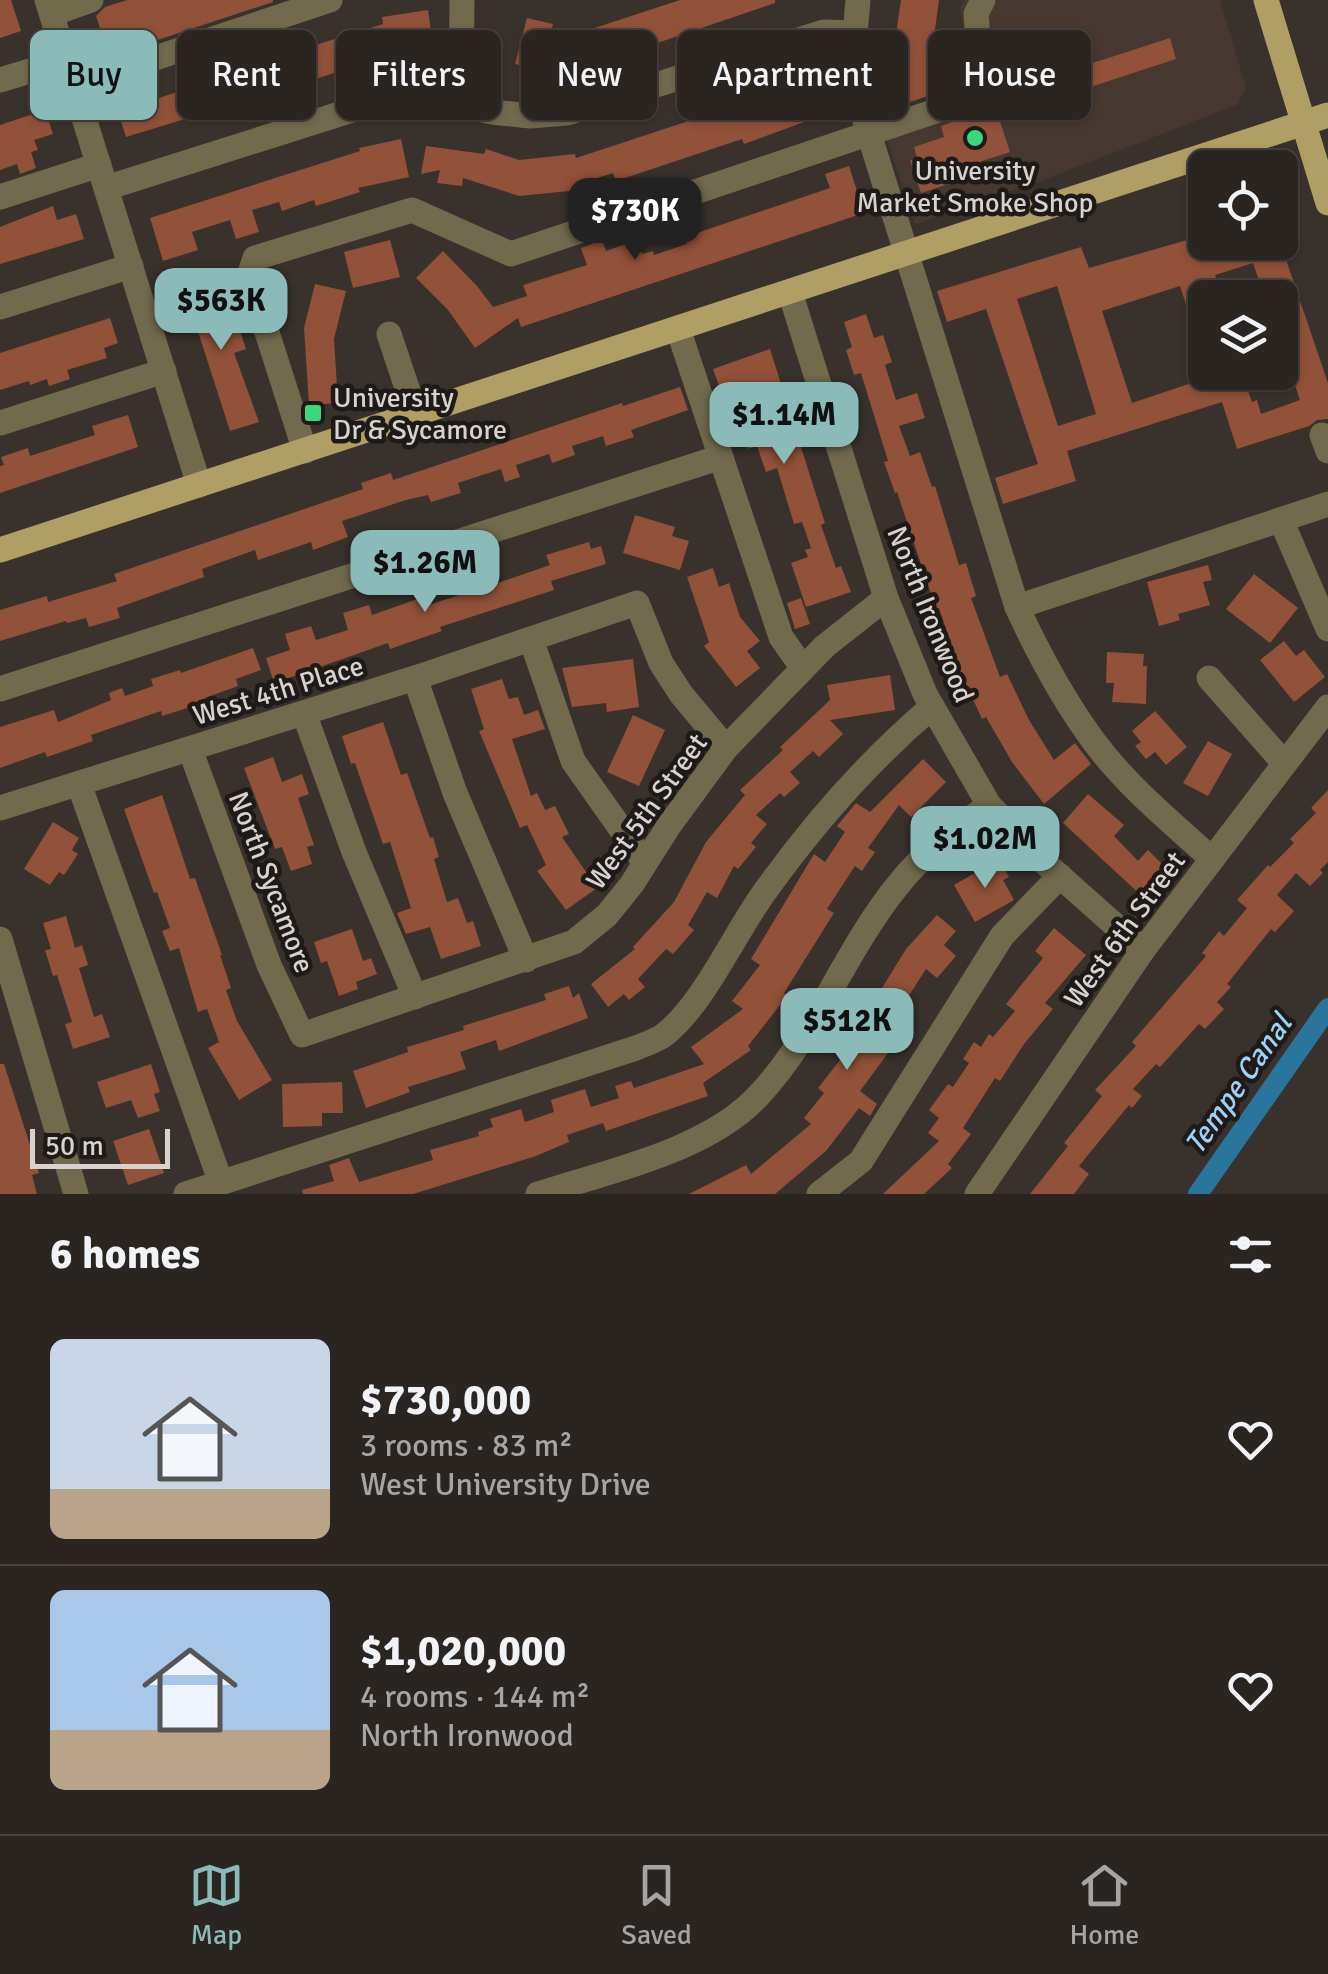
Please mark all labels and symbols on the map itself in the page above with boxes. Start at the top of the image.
marker: University Market Smoke Shop [964,127,986,149]
place label: University Market Smoke Shop [857,154,1093,220]
pin: $730K [565,178,705,263]
pin: $563K [151,268,291,353]
place label: University Dr & Sycamore [333,381,507,447]
pin: $1.14M [703,382,865,467]
marker: University Dr & Sycamore [302,402,324,424]
street label: North Ironwood [879,521,981,707]
pin: $1.26M [344,530,506,615]
street label: West 4th Place [189,649,368,733]
street label: West 5th Street [579,727,715,896]
street label: North Sycamore [221,787,321,978]
pin: $1.02M [904,806,1066,891]
street label: West 6th Street [1057,845,1193,1014]
pin: $512K [777,988,917,1073]
water label: Tempe Canal [1177,1005,1301,1161]
scale bar [30,1124,170,1168]

